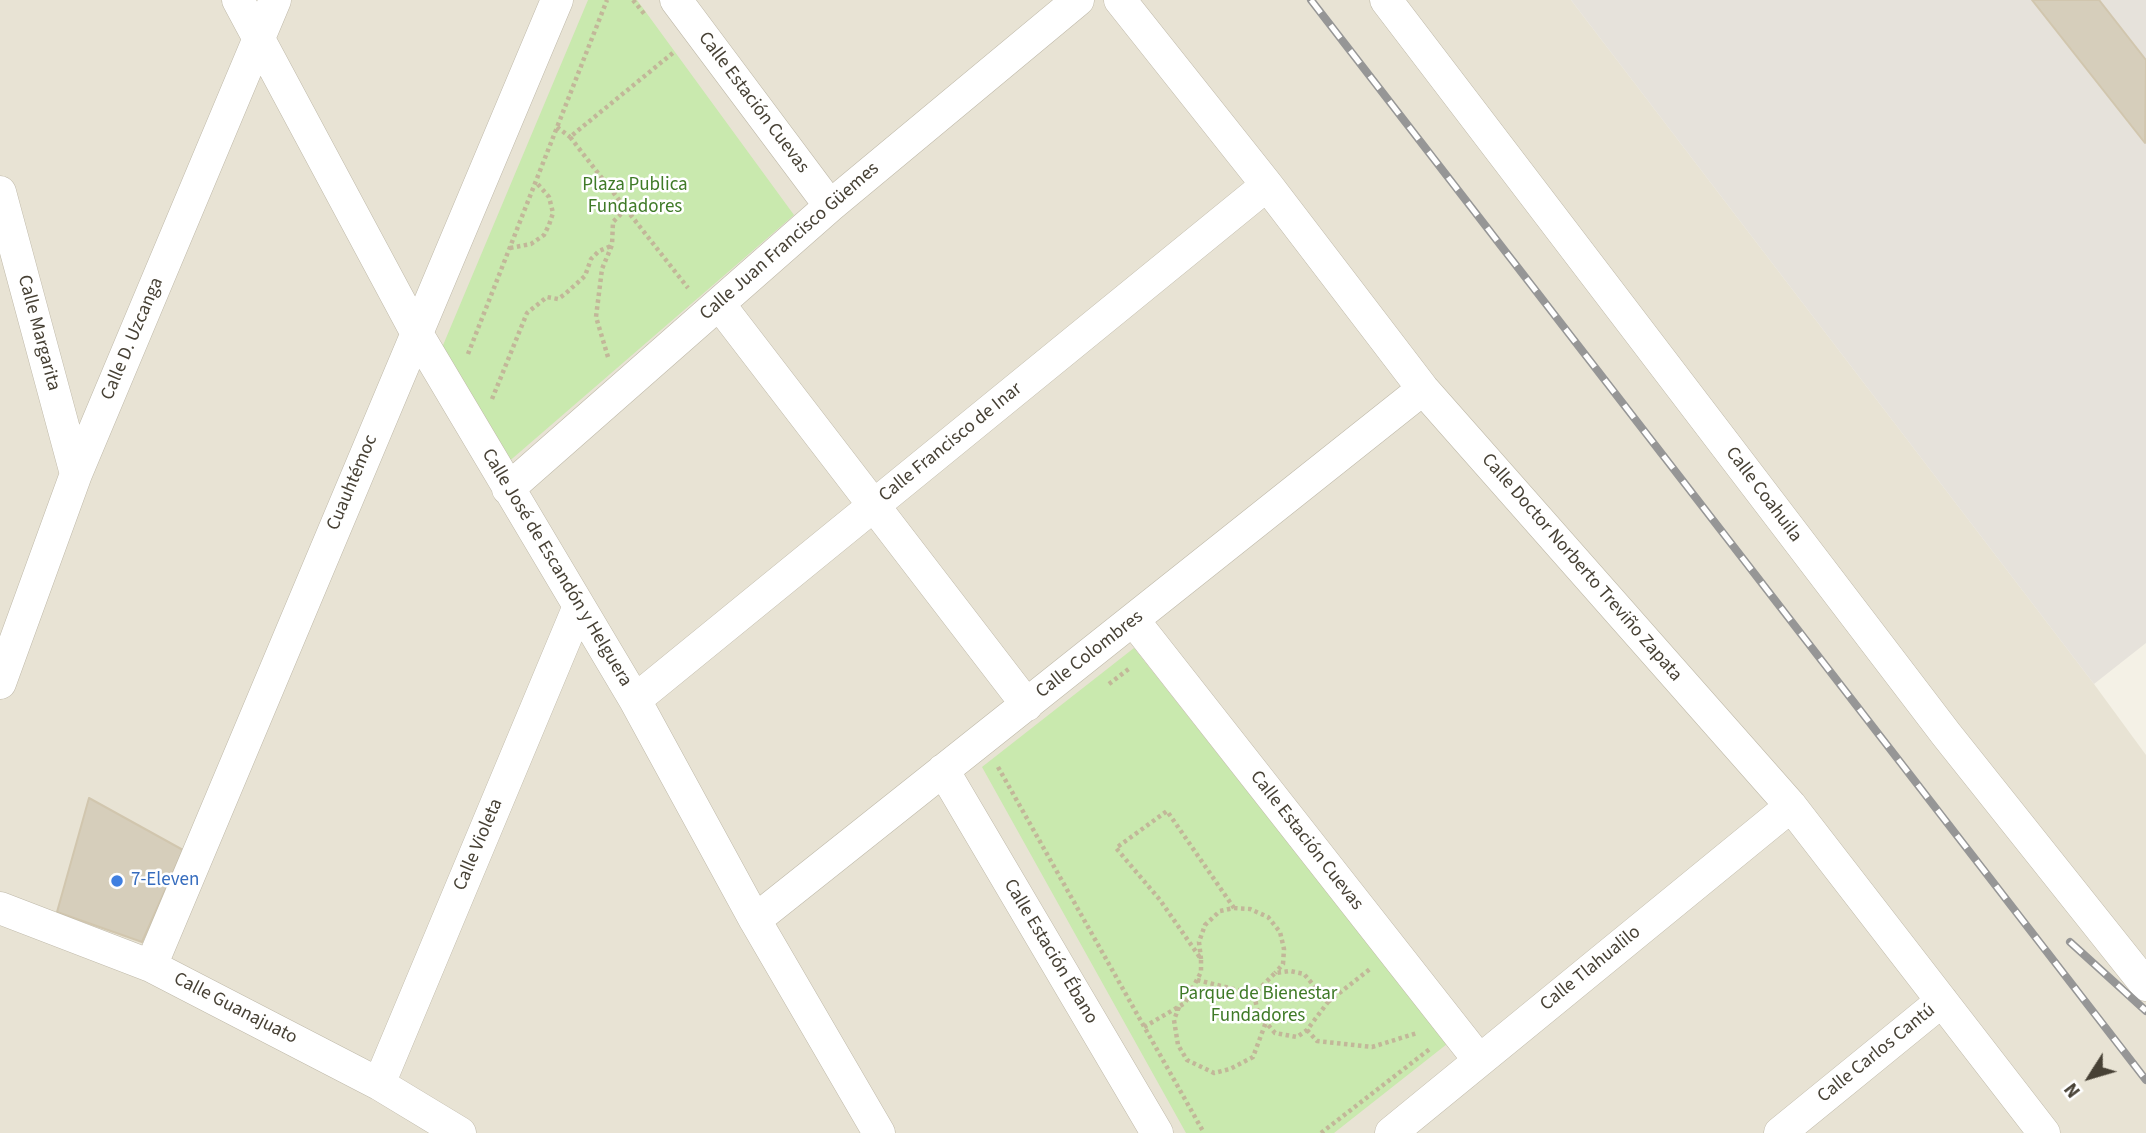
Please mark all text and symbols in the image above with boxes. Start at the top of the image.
street label: Calle Estación Cuevas [692,28,814,178]
street label: Calle Juan Francisco Güemes [696,158,884,326]
park label: Plaza Publica Fundadores [582,175,688,219]
street label: Calle Margarita [12,273,64,393]
street label: Calle D. Uzcanga [97,274,169,404]
street label: Calle Francisco de Inar [875,378,1027,508]
street label: Cuauhtémoc [323,432,383,534]
street label: Calle Coahuila [1720,443,1806,547]
street label: Calle José de Escandón y Helguera [476,445,636,691]
street label: Calle Doctor Norberto Treviño Zapata [1476,449,1686,687]
street label: Calle Colombres [1032,606,1148,704]
street label: Calle Estación Cuevas [1244,767,1368,915]
street label: Calle Violeta [449,796,509,894]
place label: 7-Eleven [131,870,199,892]
marker: 7-Eleven [109,873,125,889]
street label: Calle Estación Ébano [998,875,1102,1029]
street label: Calle Tlahualilo [1536,921,1646,1017]
street label: Calle Guanajuato [169,968,301,1050]
park label: Parque de Bienestar Fundadores [1179,984,1337,1028]
street label: Calle Carlos Cantú [1814,1000,1940,1108]
north arrow [2055,1042,2125,1112]
text: N [2058,1077,2087,1103]

